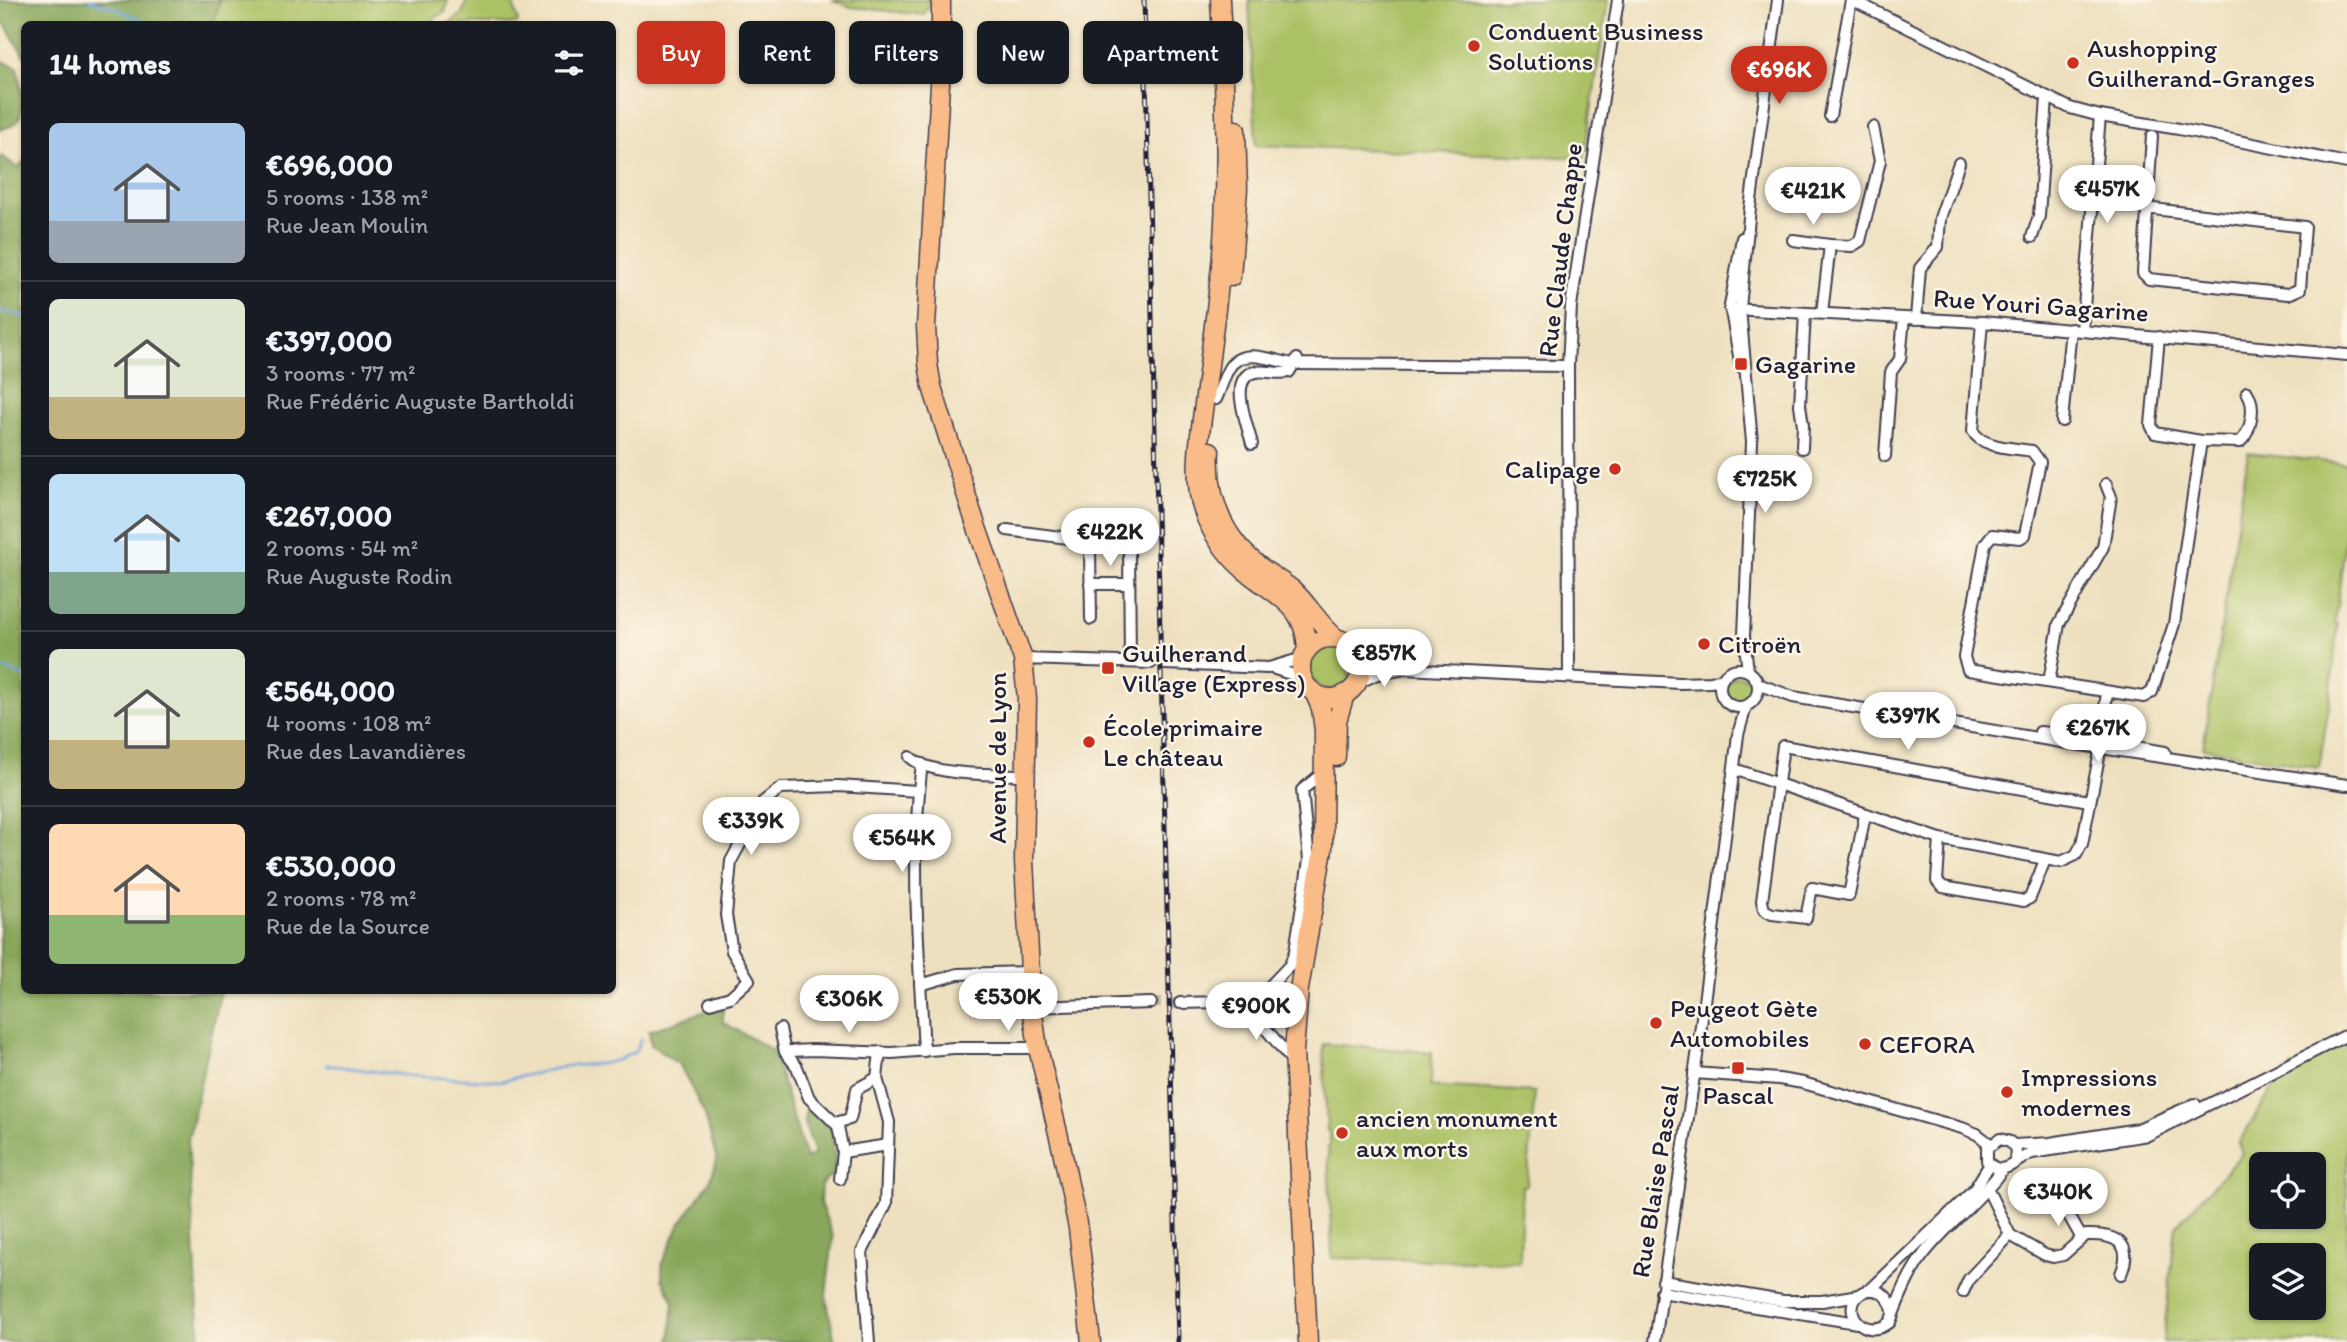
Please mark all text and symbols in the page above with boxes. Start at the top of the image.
place label: Conduent Business Solutions [1488,15,1704,77]
chip: Buy [637,21,725,84]
chip: Rent [739,21,835,84]
chip: Filters [849,21,963,84]
chip: New [977,21,1069,84]
chip: Apartment [1083,21,1243,84]
place label: Aushopping Guilherand-Granges [2087,32,2315,94]
marker: Conduent Business Solutions [1466,38,1482,54]
icon: filters [550,44,588,82]
text: 14 homes [49,45,171,82]
pin: €696K [1730,46,1828,106]
text: €696K [1747,55,1811,83]
marker: Aushopping Guilherand-Granges [2065,55,2081,71]
street label: Rue Claude Chappe [1531,141,1589,359]
text: €696,000 [266,146,393,183]
icon: home [105,151,189,235]
pin: €457K [2058,166,2156,225]
pin: €421K [1764,168,1862,227]
text: €457K [2074,174,2140,202]
text: €421K [1781,176,1845,204]
text: 5 rooms · 138 m² [266,183,428,211]
text: Rue Jean Moulin [266,211,428,239]
street label: Rue Youri Gagarine [1932,282,2150,328]
text: €397,000 [266,322,393,359]
icon: home [105,327,189,411]
place label: Gagarine [1755,348,1856,380]
marker: Gagarine [1733,356,1749,372]
text: 3 rooms · 77 m² [266,359,416,387]
text: Rue Frédéric Auguste Bartholdi [266,387,574,415]
place label: Calipage [1505,453,1601,485]
pin: €725K [1716,456,1814,515]
marker: Calipage [1607,461,1623,477]
text: €725K [1733,464,1797,492]
text: €267,000 [266,497,392,534]
icon: home [105,502,189,586]
pin: €422K [1061,508,1159,568]
text: €422K [1077,517,1143,545]
text: 2 rooms · 54 m² [266,534,418,562]
text: Rue Auguste Rodin [266,562,452,590]
place label: Citroën [1718,628,1802,660]
pin: €857K [1335,630,1433,689]
marker: Citroën [1696,636,1712,652]
place label: Guilherand Village (Express) [1122,637,1306,699]
text: €857K [1352,638,1416,666]
marker: Guilherand Village (Express) [1100,660,1116,676]
text: €564,000 [266,672,395,709]
street label: Avenue de Lyon [981,672,1013,844]
icon: home [105,677,189,761]
pin: €397K [1859,692,1957,752]
text: €397K [1876,701,1940,729]
pin: €267K [2049,704,2147,764]
text: 4 rooms · 108 m² [266,709,431,737]
place label: École primaire Le château [1103,711,1263,773]
text: €267K [2066,713,2130,741]
marker: École primaire Le château [1081,734,1097,750]
text: Rue des Lavandières [266,737,466,765]
pin: €339K [702,798,800,857]
text: €339K [719,806,783,834]
pin: €564K [853,814,951,874]
text: €564K [869,823,935,851]
text: €530,000 [266,847,396,884]
icon: home [105,852,189,936]
text: 2 rooms · 78 m² [266,884,416,912]
text: Rue de la Source [266,912,430,940]
pin: €530K [959,974,1057,1033]
pin: €306K [800,976,898,1035]
text: €530K [975,982,1041,1010]
pin: €900K [1207,982,1305,1042]
text: €306K [816,984,882,1012]
text: €900K [1222,991,1290,1019]
place label: Peugeot Gète Automobiles [1670,992,1818,1054]
marker: Peugeot Gète Automobiles [1648,1015,1664,1031]
place label: CEFORA [1879,1028,1975,1060]
marker: CEFORA [1857,1036,1873,1052]
marker: Pascal [1730,1060,1746,1076]
place label: Impressions modernes [2021,1061,2157,1123]
place label: Pascal [1702,1079,1774,1111]
street label: Rue Blaise Pascal [1624,1082,1686,1280]
marker: Impressions modernes [1999,1084,2015,1100]
place label: ancien monument aux morts [1356,1102,1558,1164]
marker: ancien monument aux morts [1334,1125,1350,1141]
map controls [2249,1152,2326,1320]
button: locate [2249,1152,2326,1229]
pin: €340K [2009,1168,2107,1228]
text: €340K [2024,1177,2092,1205]
button: layers [2249,1243,2326,1320]

